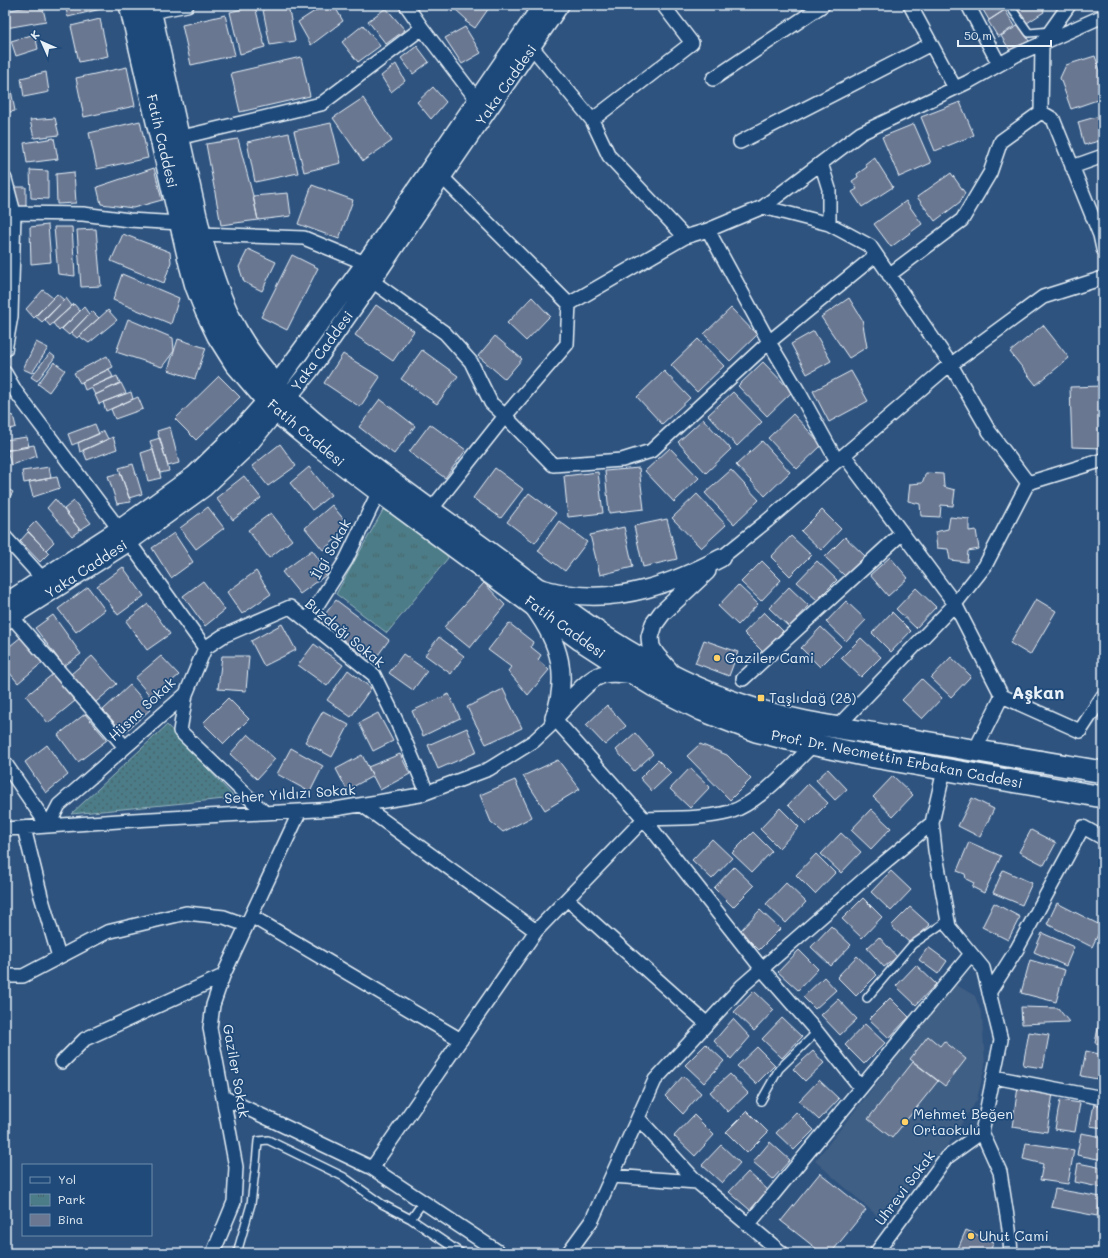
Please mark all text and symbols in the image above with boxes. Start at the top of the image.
north arrow [22,22,62,62]
scale bar [958,22,1051,48]
text: K [27,27,42,42]
text: 50 m [964,27,992,43]
street label: Yaka Caddesi [471,40,541,129]
street label: Fatih Caddesi [142,92,182,190]
street label: Yaka Caddesi [286,307,357,395]
street label: Fatih Caddesi [264,395,349,471]
street label: İlgi Sokak [306,515,355,582]
street label: Yaka Caddesi [41,535,131,602]
street label: Fatih Caddesi [521,591,610,662]
street label: Buzdağı Sokak [301,594,389,672]
place label: Gaziler Cami [725,648,814,667]
marker: Gaziler Cami [712,653,722,663]
street label: Hüsna Sokak [104,673,179,745]
district label: Aşkan [1012,680,1064,704]
place label: Taşlıdağ (28) [769,688,856,707]
marker: Taşlıdağ (28) [756,693,766,703]
street label: Prof. Dr. Necmettin Erbakan Caddesi [770,725,1024,792]
street label: Seher Yıldızı Sokak [224,779,356,808]
street label: Gaziler Sokak [219,1023,254,1119]
place label: Mehmet Beğen Ortaokulu [913,1104,1013,1139]
marker: Mehmet Beğen Ortaokulu [900,1117,910,1127]
street label: Uhrevi Sokak [870,1146,939,1229]
legend [22,1164,152,1236]
text: Yol [58,1171,76,1187]
text: Park [58,1191,85,1207]
text: Bina [58,1211,83,1227]
place label: Uhut Cami [979,1226,1049,1245]
marker: Uhut Cami [966,1231,976,1241]

